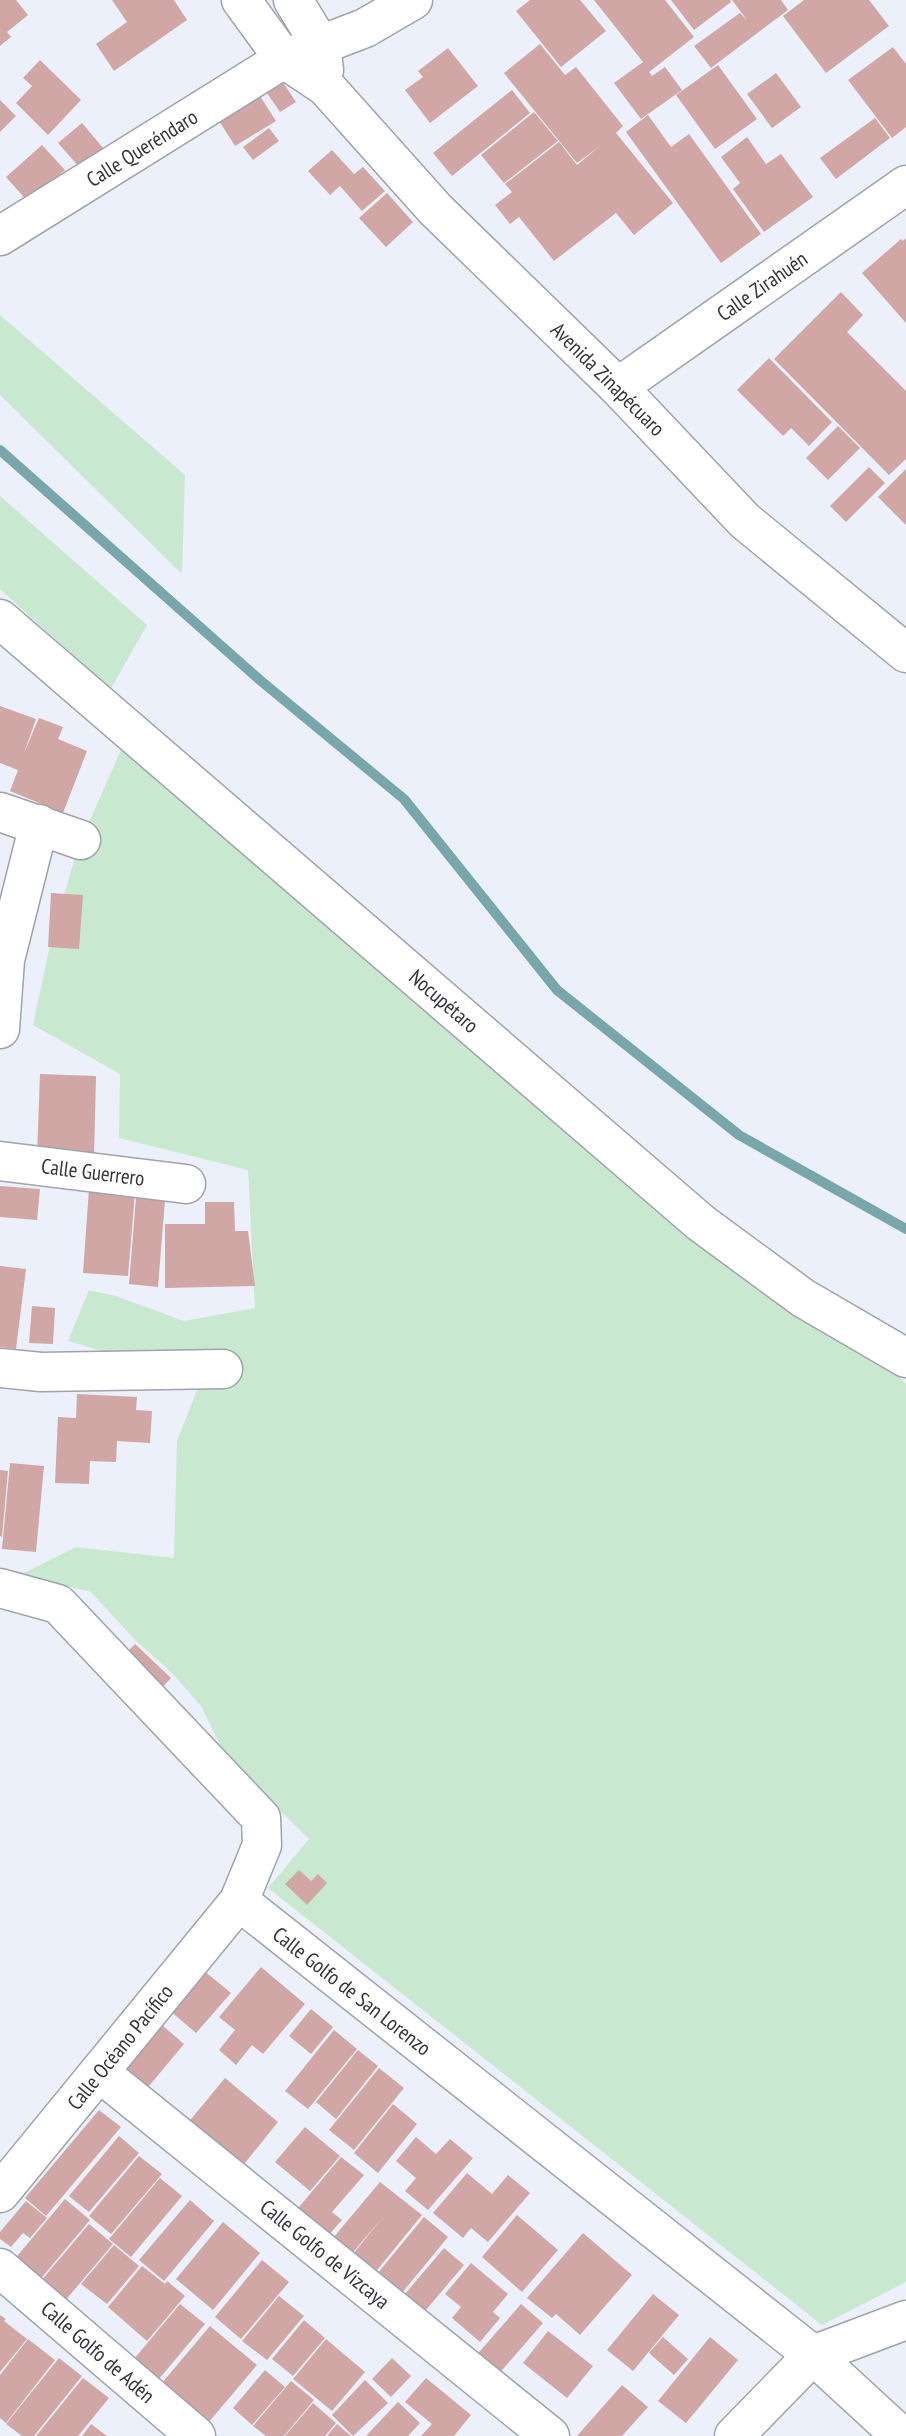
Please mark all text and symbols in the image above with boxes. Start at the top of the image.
street label: Calle Queréndaro [81,103,203,193]
street label: Calle Zirahuén [711,245,813,327]
street label: Avenida Zinapécuaro [545,316,671,442]
street label: Nocupétaro [404,963,484,1039]
street label: Calle Guerrero [40,1152,146,1192]
street label: Calle Golfo de San Lorenzo [267,1921,437,2061]
street label: Calle Océano Pacífico [61,1979,179,2115]
street label: Calle Golfo de Vizcaya [255,2193,395,2315]
street label: Calle Golfo de Adén [35,2295,161,2409]

